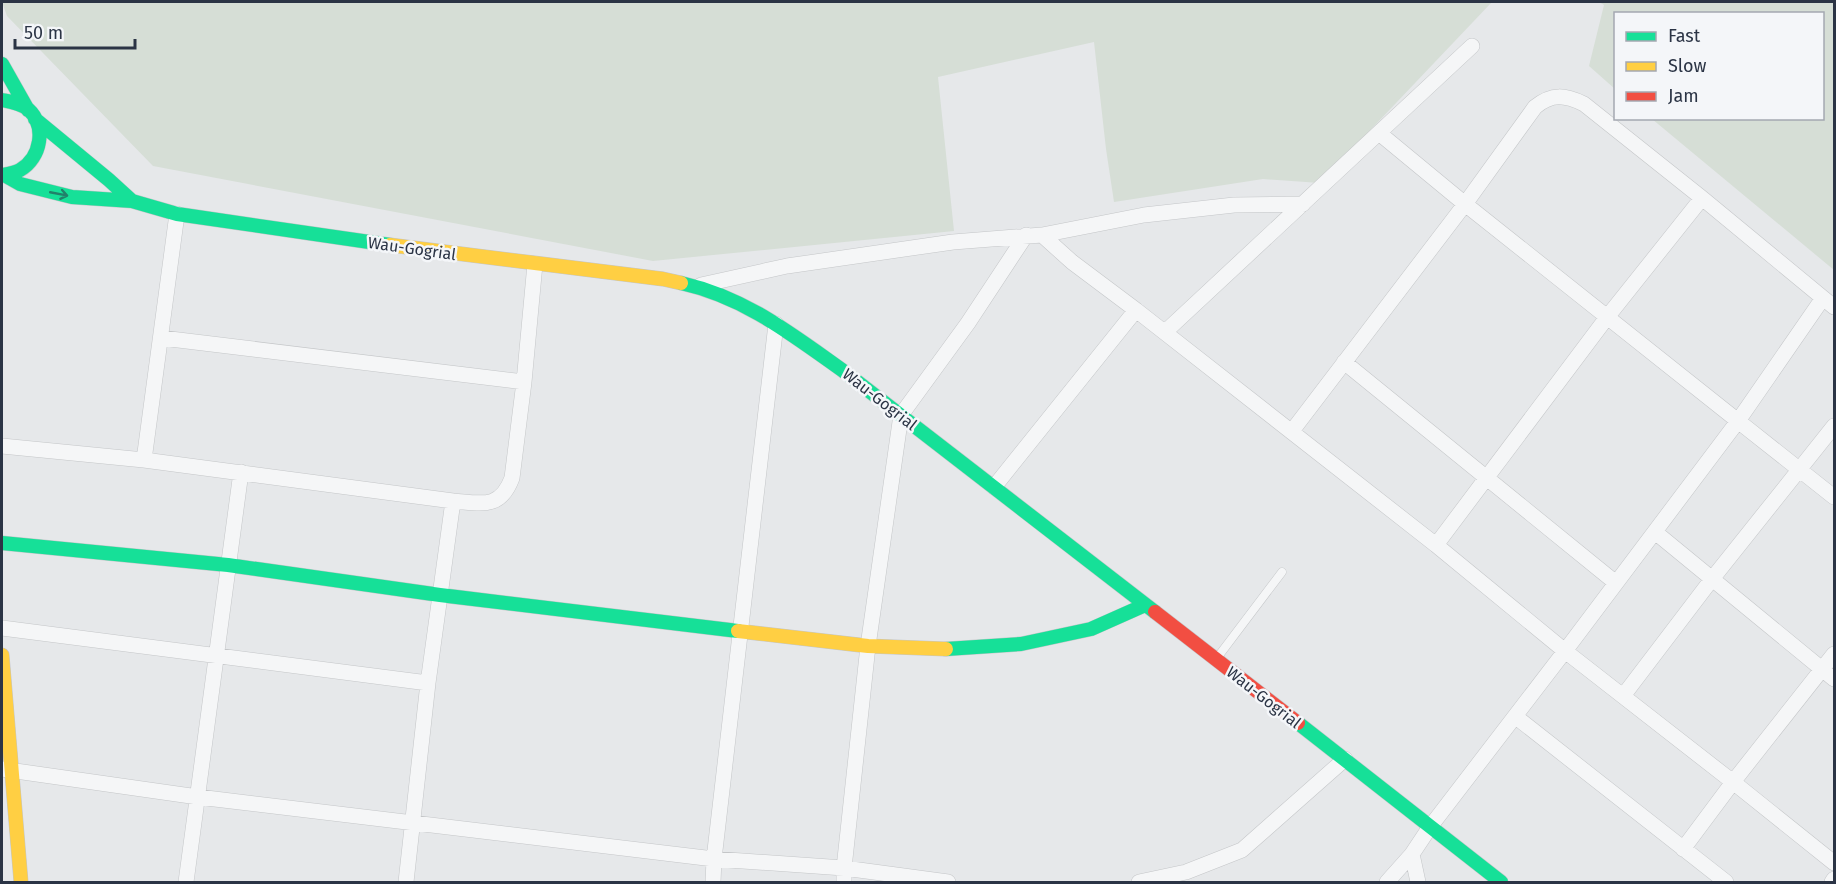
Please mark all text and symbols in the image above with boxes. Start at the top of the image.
scale bar [15,12,135,50]
legend [1614,12,1824,120]
text: 50 m [24,22,63,44]
text: Fast [1668,25,1701,47]
text: Slow [1668,55,1707,77]
text: Jam [1668,85,1699,107]
one-way arrow [49,189,68,200]
street label: Wau-Gogrial [367,233,458,264]
street label: Wau-Gogrial [839,365,921,434]
street label: Wau-Gogrial [1223,663,1305,732]

